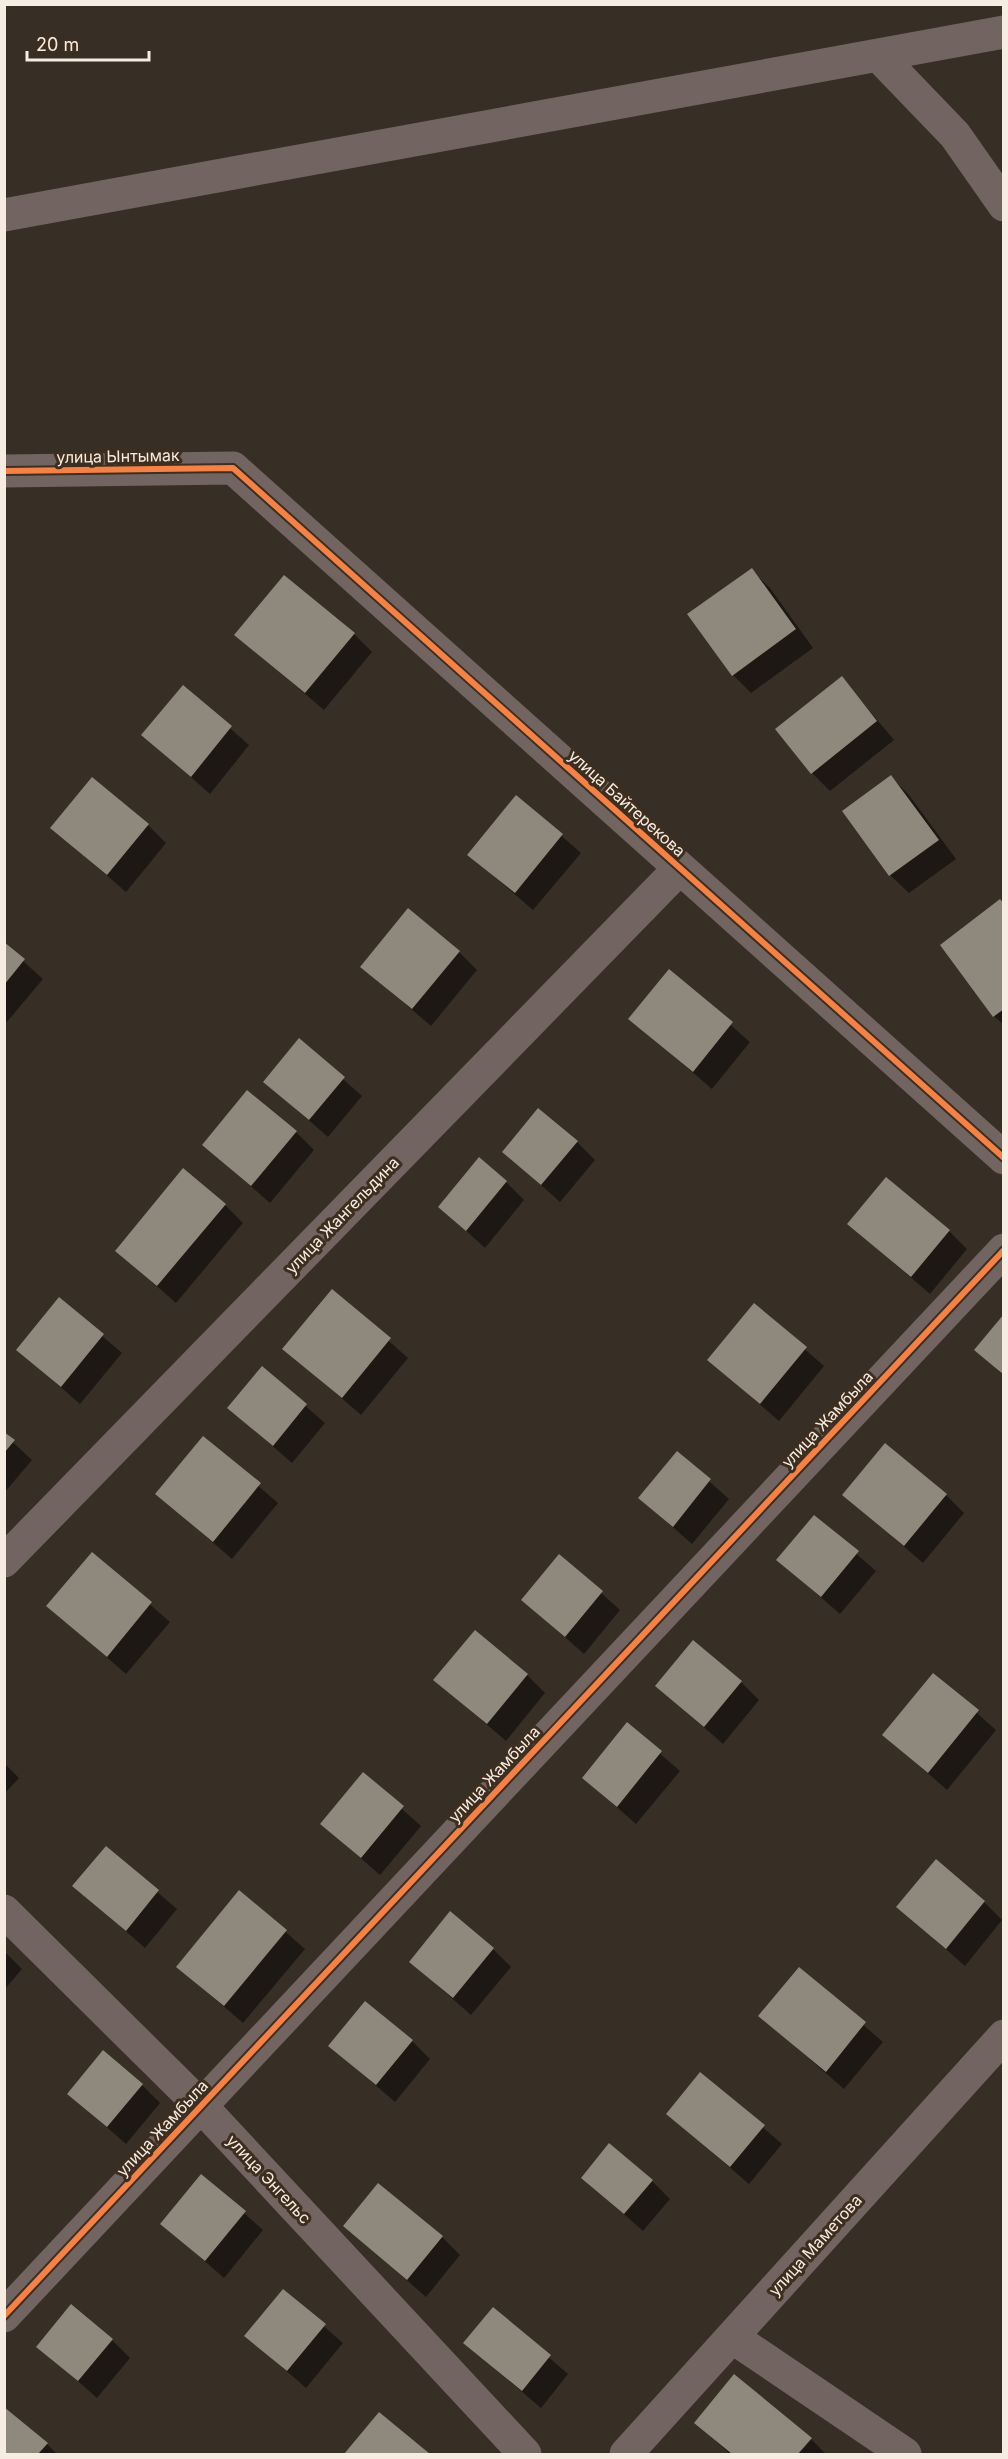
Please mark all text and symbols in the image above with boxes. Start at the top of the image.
scale bar [27,24,148,62]
text: 20 m [36,34,79,55]
street label: улица Ынтымак [56,445,180,467]
street label: улица Байтерекова [564,745,690,861]
street label: улица Жангельдина [281,1152,403,1278]
street label: улица Жамбыла [777,1366,877,1472]
street label: улица Жамбыла [444,1721,544,1827]
street label: улица Жамбыла [112,2075,212,2181]
street label: улица Энгельс [223,2130,315,2228]
street label: улица Маметова [764,2190,866,2300]

